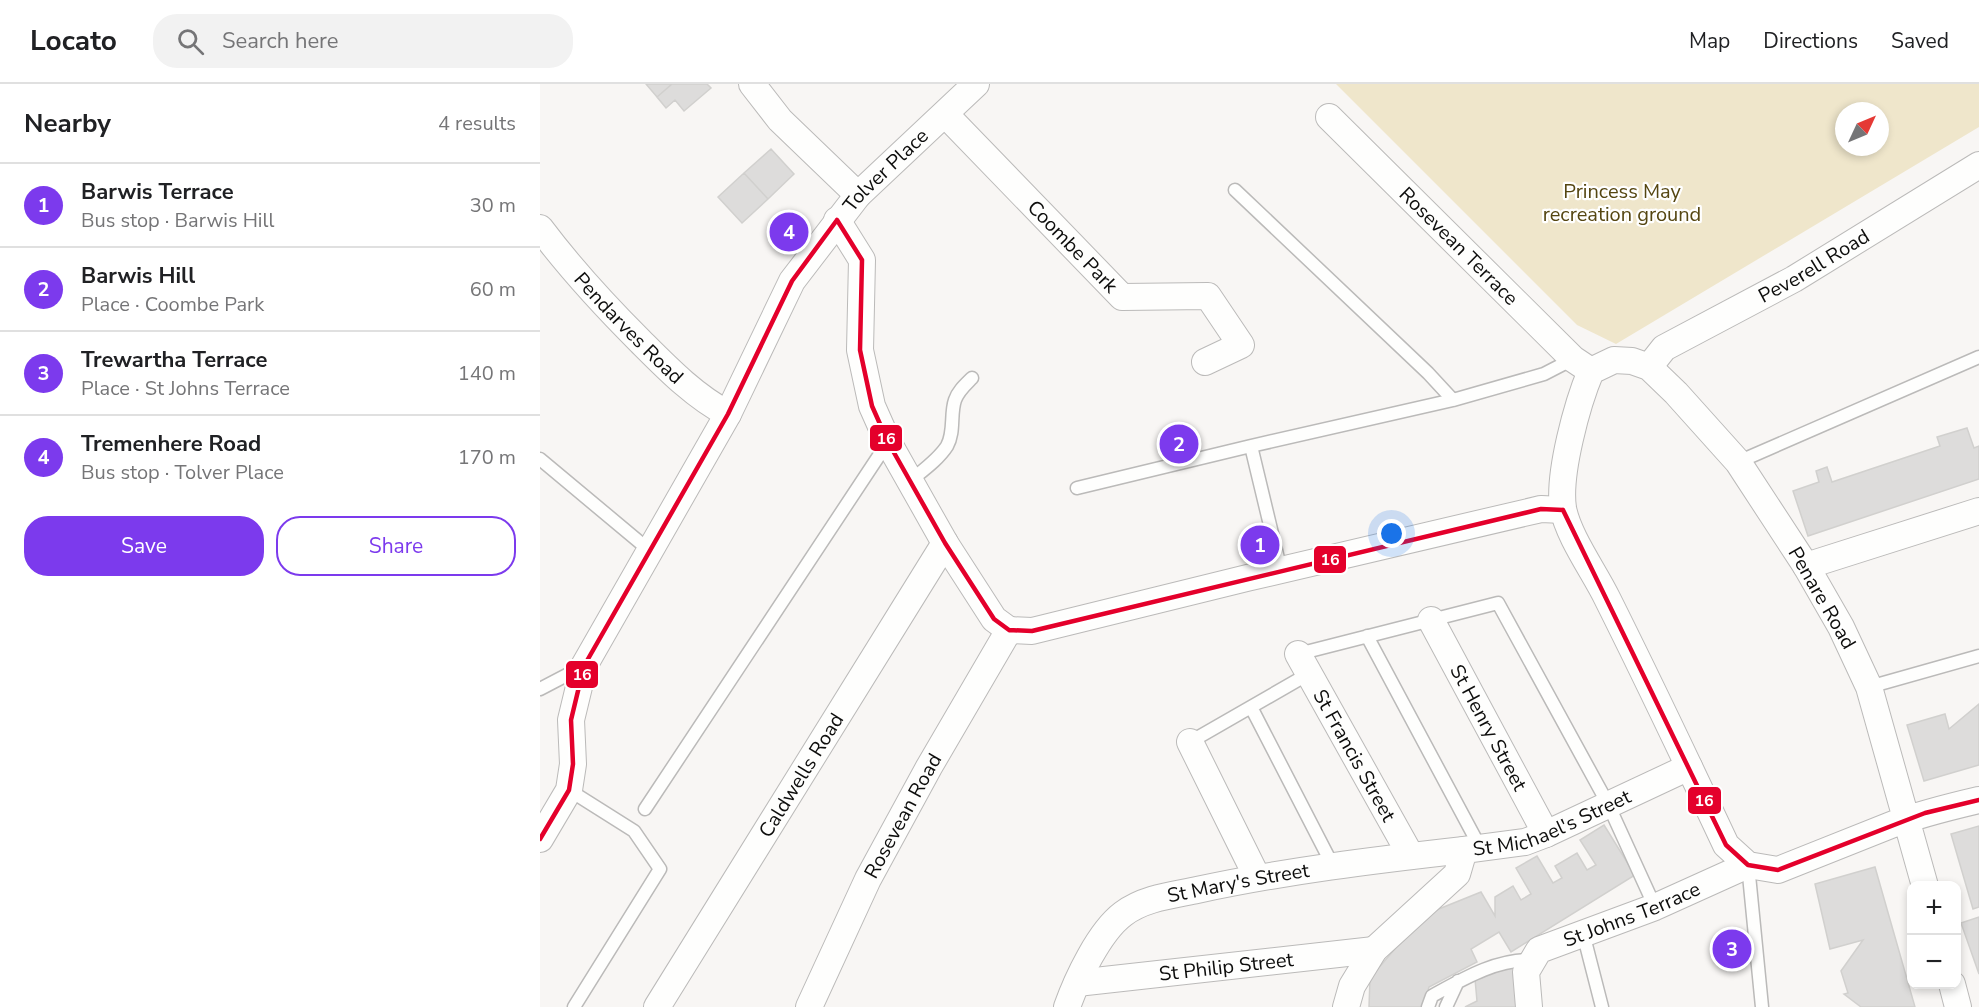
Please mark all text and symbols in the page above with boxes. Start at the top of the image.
search box [153,14,573,68]
text: Locato [30,22,117,60]
icon: search [174,25,207,58]
text: Search here [222,26,339,56]
text: Map [1689,27,1730,55]
text: Directions [1763,27,1858,55]
text: Saved [1891,27,1949,55]
north arrow [1835,102,1889,156]
text: Nearby [24,106,111,141]
text: 4 results [438,110,516,137]
street label: Tolver Place [836,122,934,217]
text: Barwis Terrace [81,177,234,207]
park label: Princess May recreation ground [1543,178,1701,228]
street label: Rosevean Terrace [1393,181,1525,311]
text: 1 [38,192,50,219]
text: 30 m [470,192,516,219]
street label: Coombe Park [1022,194,1125,299]
text: Bus stop · Barwis Hill [81,207,274,234]
pin: 4 [770,210,808,254]
street label: Peverell Road [1753,222,1874,309]
text: Barwis Hill [81,261,195,291]
street label: Pendarves Road [568,266,689,390]
text: 2 [38,276,50,303]
text: 60 m [470,276,516,303]
text: Place · Coombe Park [81,291,264,318]
text: Trewartha Terrace [81,345,267,375]
text: 3 [38,360,50,387]
text: 140 m [458,360,516,387]
text: Place · St Johns Terrace [81,375,290,402]
pin: 2 [1160,422,1198,466]
line badge: 16 [869,424,903,452]
text: 16 [876,428,896,450]
text: Tremenhere Road [81,429,261,459]
text: 4 [38,444,50,471]
text: 170 m [458,444,516,471]
text: Bus stop · Tolver Place [81,459,284,486]
button: Save [24,516,264,576]
button: Share [276,516,516,576]
your location [1377,519,1406,548]
pin: 1 [1240,522,1280,568]
street label: Penare Road [1782,542,1862,654]
line badge: 16 [1313,545,1347,574]
text: 16 [1320,549,1340,571]
line badge: 16 [565,660,599,689]
street label: St Henry Street [1444,660,1534,796]
text: 16 [572,664,592,686]
street label: St Francis Street [1307,684,1403,827]
street label: Caldwells Road [752,708,850,842]
street label: Rosevean Road [857,748,948,883]
street label: St Michael's Street [1471,782,1636,862]
line badge: 16 [1687,786,1722,815]
text: 16 [1694,790,1714,812]
street label: St Mary's Street [1165,856,1312,909]
street label: St Johns Terrace [1559,875,1705,953]
map controls [1907,881,1961,989]
button: + [1907,881,1961,935]
pin: 3 [1712,926,1752,972]
button: − [1907,935,1961,989]
street label: St Philip Street [1157,945,1296,987]

